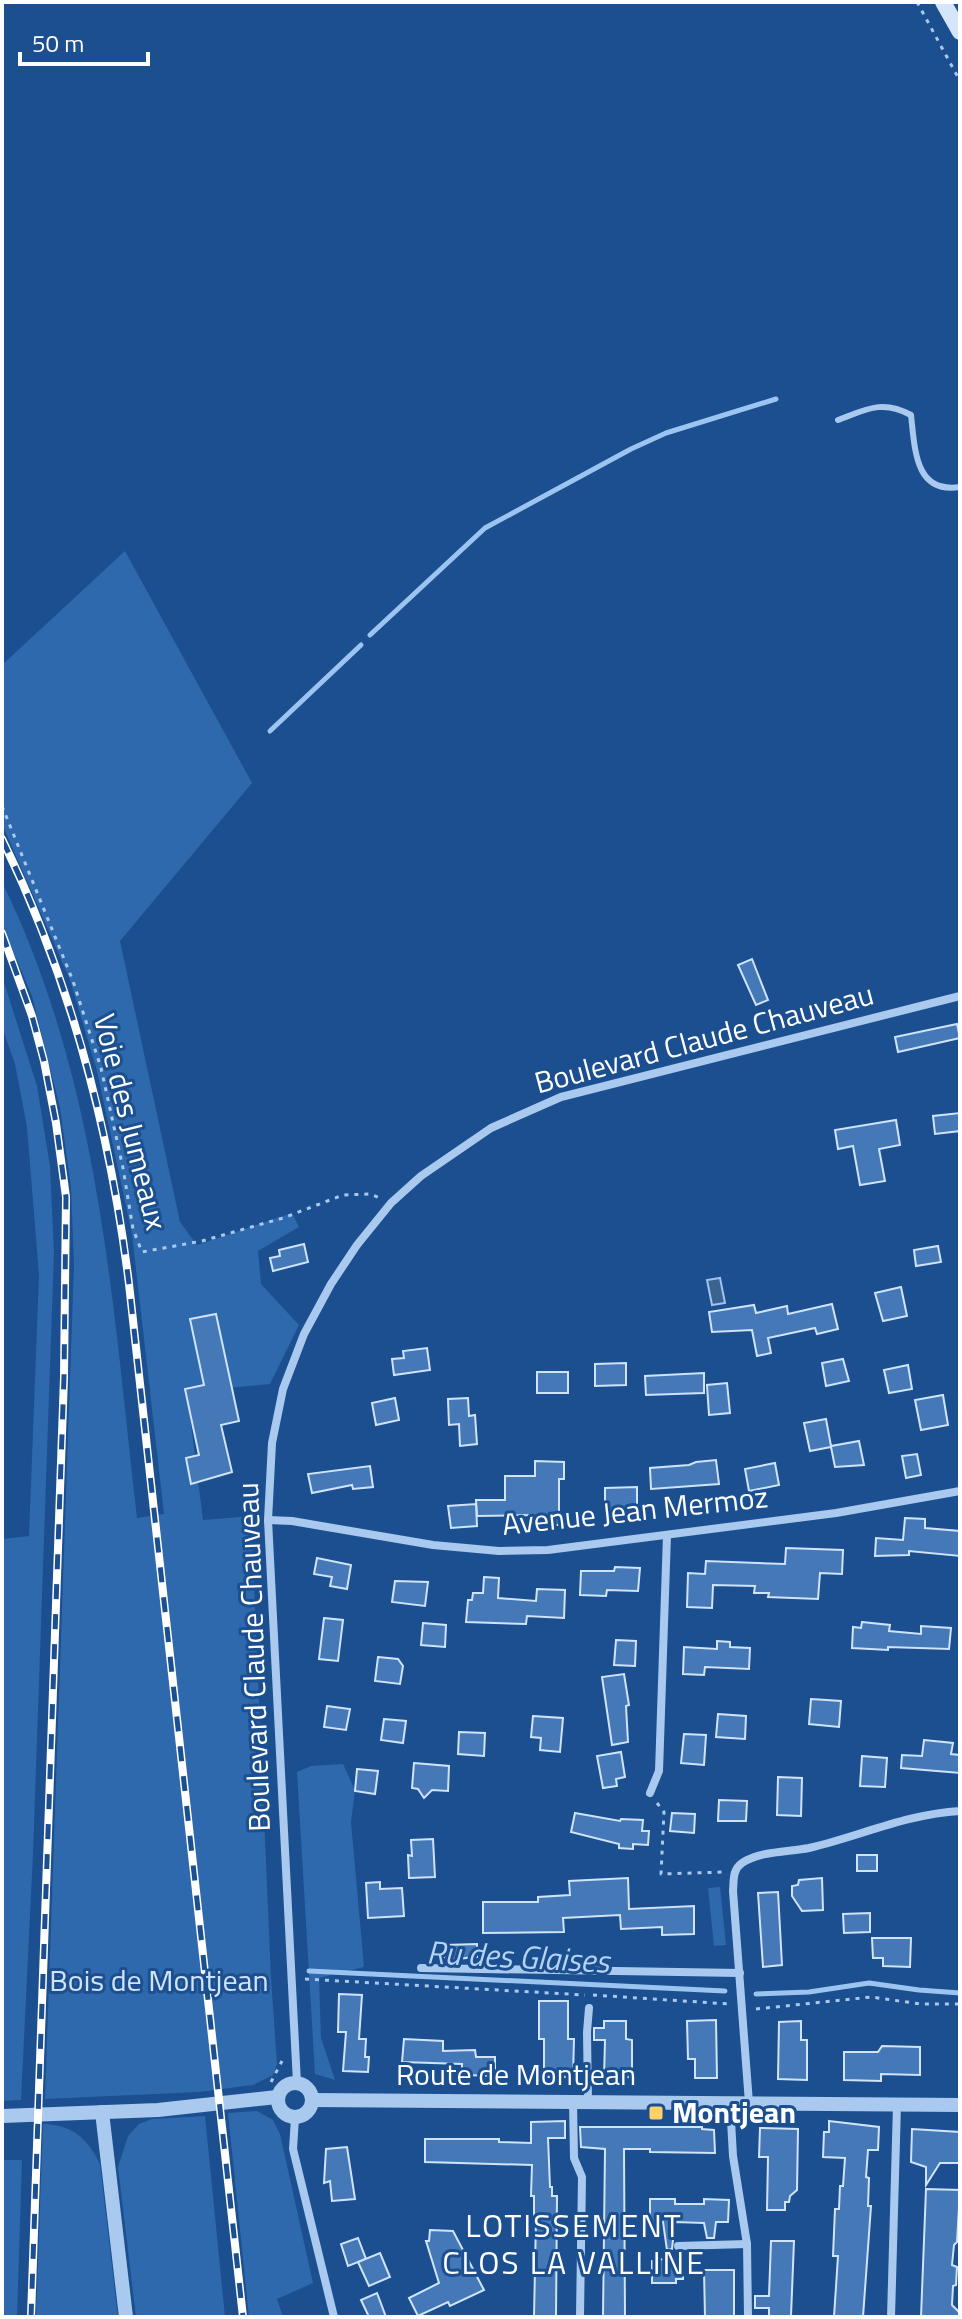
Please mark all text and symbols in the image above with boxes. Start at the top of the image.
scale bar [20,16,148,66]
text: 50 m [32,25,84,61]
street label: Boulevard Claude Chauveau [529,971,878,1105]
street label: Voie des Jumeaux [82,1009,180,1235]
street label: Avenue Jean Mermoz [500,1473,770,1547]
street label: Boulevard Claude Chauveau [224,1482,282,1832]
water label: Ru des Glaises [426,1927,613,1985]
park label: Bois de Montjean [49,1957,269,2003]
street label: Route de Montjean [396,2051,636,2097]
place label: Montjean [672,2089,796,2135]
marker: Montjean [647,2104,665,2122]
district label: LOTISSEMENT CLOS LA VALLINE [442,2201,706,2286]

